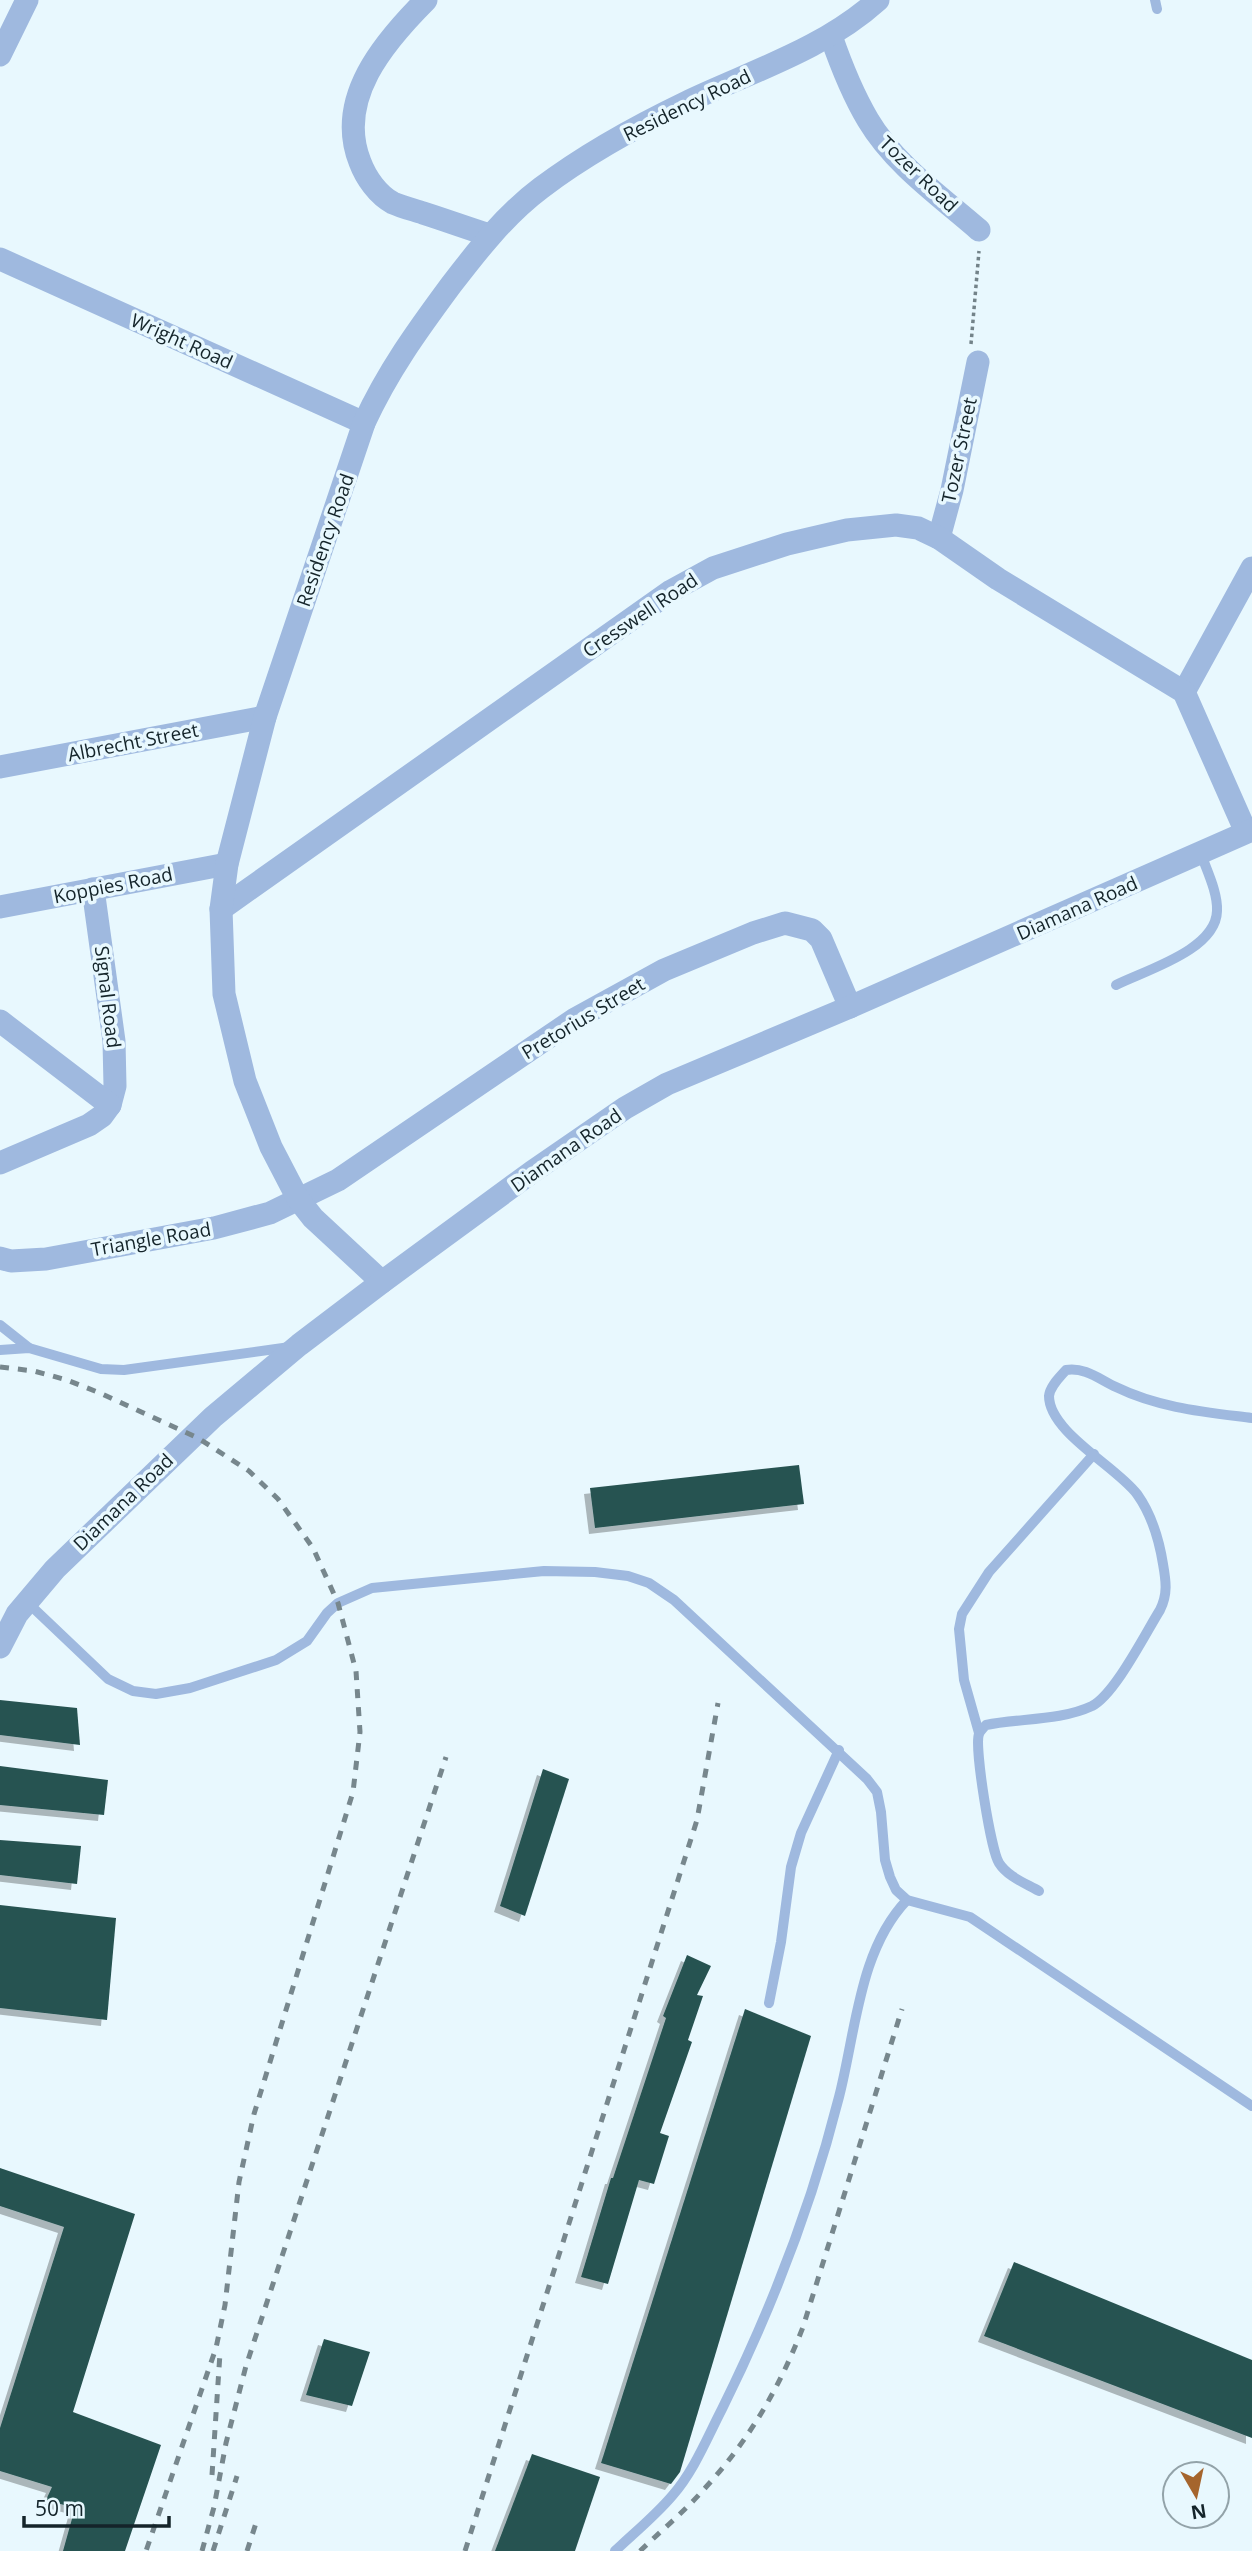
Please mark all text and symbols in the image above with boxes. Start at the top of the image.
street label: Residency Road [619,63,755,147]
street label: Tozer Road [874,130,964,218]
street label: Wright Road [127,307,237,375]
street label: Tozer Street [935,395,983,505]
street label: Residency Road [290,470,360,610]
street label: Cresswell Road [577,567,703,663]
street label: Albrecht Street [66,717,201,767]
street label: Koppies Road [51,861,175,909]
street label: Diamana Road [1012,870,1142,946]
street label: Signal Road [89,944,127,1050]
street label: Pretorius Street [517,971,650,1065]
street label: Diamana Road [505,1102,627,1198]
street label: Triangle Road [89,1216,213,1262]
street label: Diamana Road [67,1448,179,1556]
north arrow [1161,2460,1231,2530]
scale bar [24,2484,170,2528]
text: 50 m [35,2494,84,2522]
text: N [1189,2498,1208,2526]

